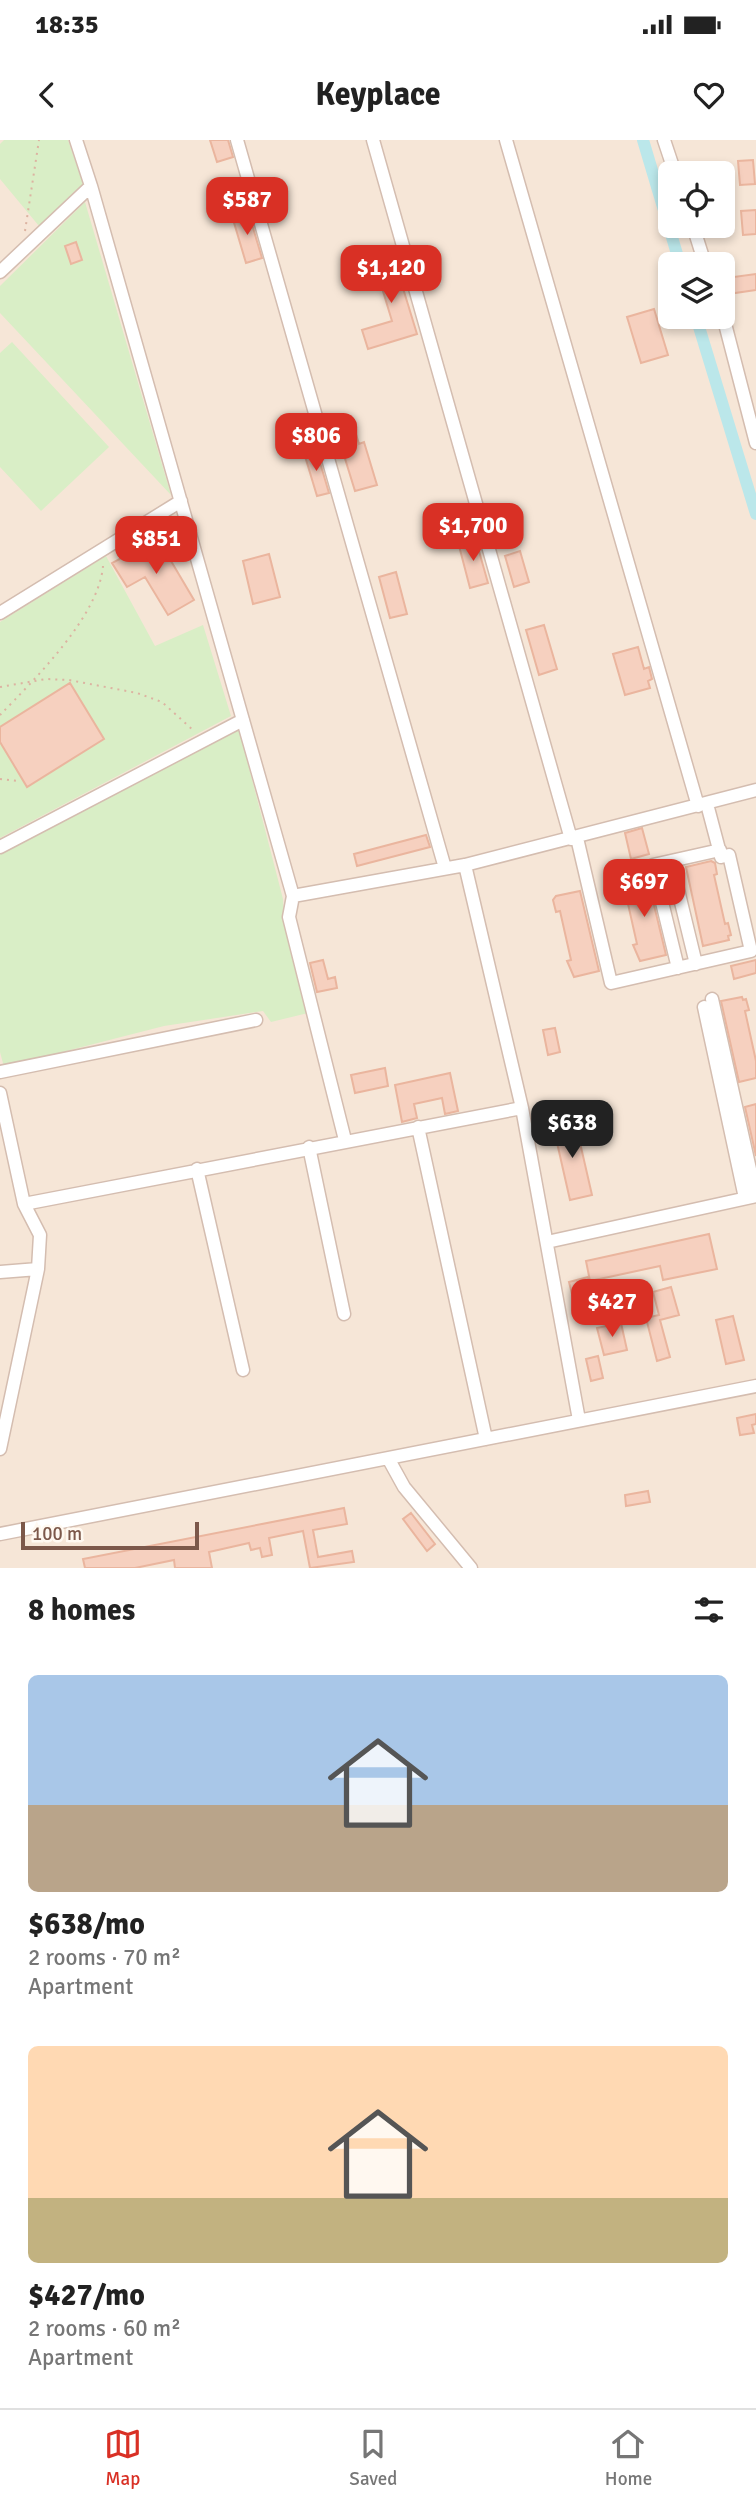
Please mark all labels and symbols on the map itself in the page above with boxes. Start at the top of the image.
pin: $587 [206,178,288,237]
pin: $1,120 [334,246,448,305]
pin: $806 [275,414,357,473]
pin: $1,700 [416,504,530,563]
pin: $851 [115,516,197,576]
pin: $697 [603,860,685,919]
pin: $638 [531,1100,613,1160]
pin: $427 [571,1280,653,1339]
scale bar [21,1519,200,1551]

